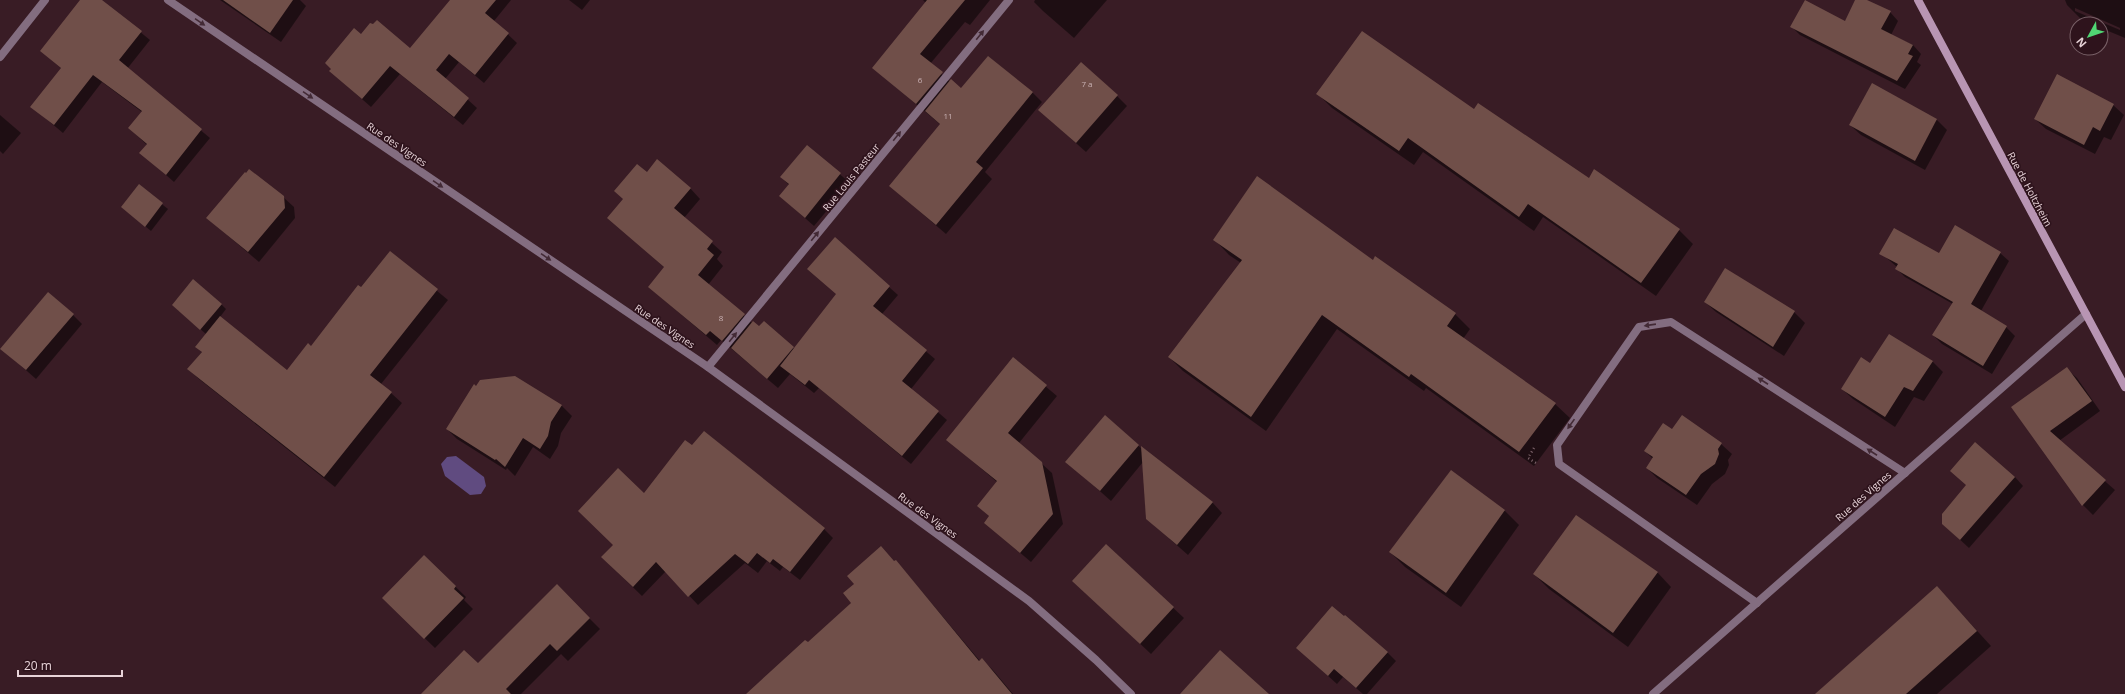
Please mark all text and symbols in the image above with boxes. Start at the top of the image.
north arrow [2069,16,2109,56]
one-way arrow [195,18,205,26]
one-way arrow [976,30,984,41]
text: N [2072,34,2090,51]
house number: 6 [918,74,923,85]
house number: 7 a [1081,78,1093,89]
one-way arrow [302,91,313,99]
house number: 11 [943,110,953,121]
street label: Rue des Vignes [364,119,430,170]
one-way arrow [893,131,902,141]
street label: Rue Louis Pasteur [819,140,883,214]
street label: Rue de Holtzheim [2004,149,2056,229]
one-way arrow [433,180,443,188]
one-way arrow [811,231,819,242]
one-way arrow [541,253,551,261]
street label: Rue des Vignes [632,301,698,352]
house number: 8 [719,312,724,323]
one-way arrow [1644,322,1657,328]
one-way arrow [728,332,737,342]
one-way arrow [1757,378,1769,385]
one-way arrow [1567,419,1575,429]
one-way arrow [1867,448,1877,456]
street label: Rue des Vignes [1832,468,1894,524]
street label: Rue des Vignes [896,489,961,541]
scale bar [18,652,122,678]
text: 20 m [24,657,52,674]

